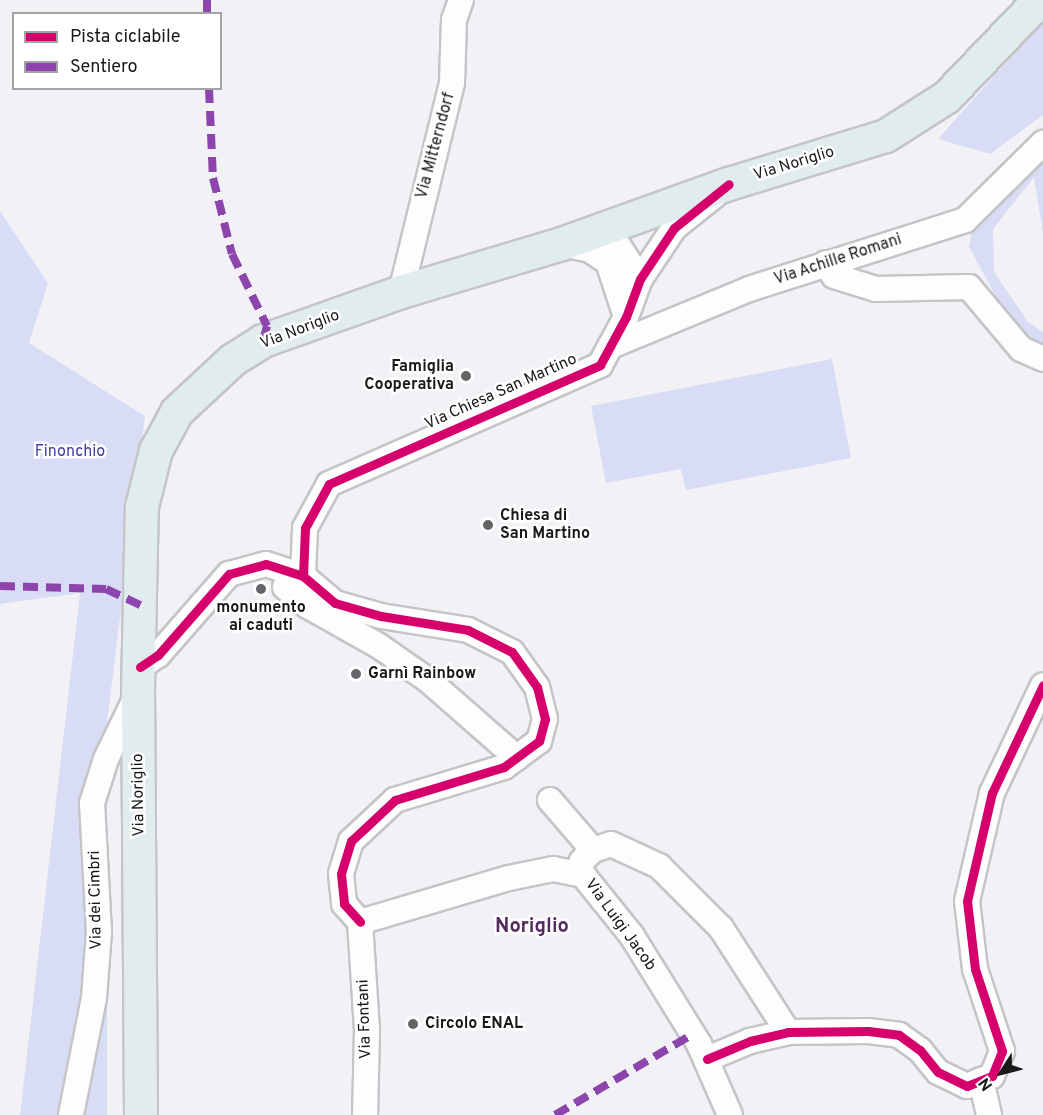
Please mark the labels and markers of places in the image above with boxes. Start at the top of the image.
place label: Famiglia Cooperativa [364,357,454,395]
marker: Famiglia Cooperativa [459,369,473,383]
place label: Chiesa di San Martino [500,506,590,544]
marker: Chiesa di San Martino [481,518,495,532]
marker: monumento ai caduti [254,582,268,596]
place label: monumento ai caduti [216,598,306,636]
place label: Garnì Rainbow [368,664,476,684]
marker: Garnì Rainbow [349,667,363,681]
place label: Circolo ENAL [425,1014,523,1034]
marker: Circolo ENAL [406,1017,420,1031]

